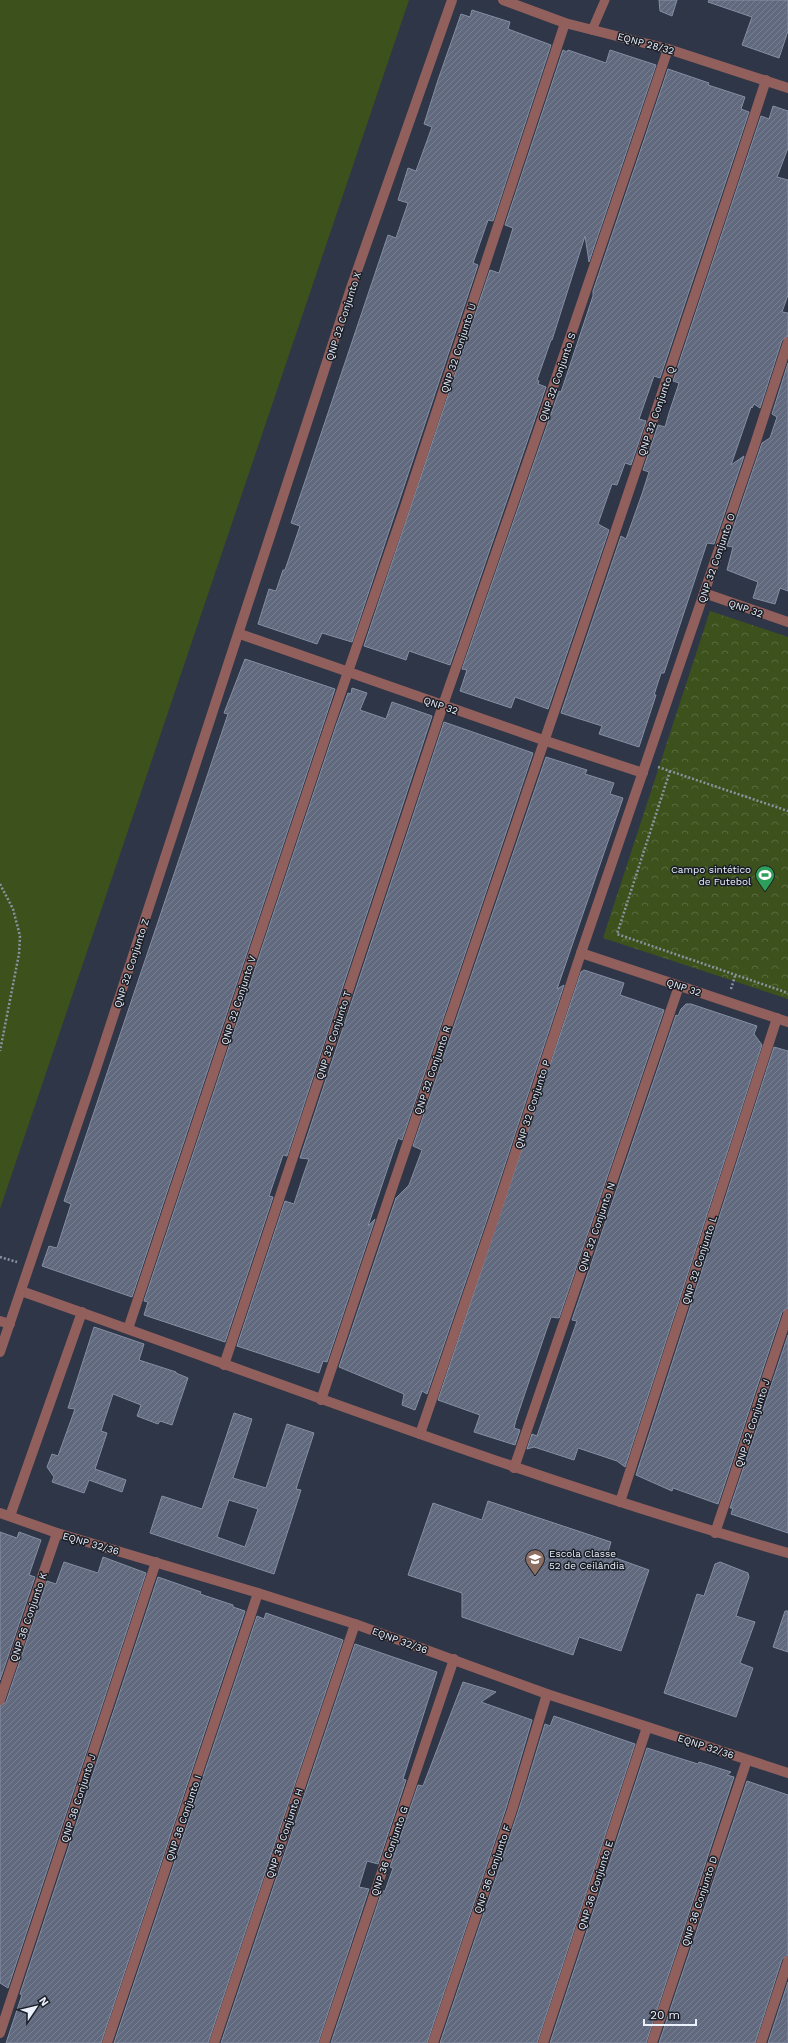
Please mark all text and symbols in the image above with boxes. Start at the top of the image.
street label: EQNP 28/32 [616,31,676,56]
street label: QNP 32 Conjunto X [324,270,363,362]
street label: QNP 32 Conjunto U [439,302,478,394]
street label: QNP 32 Conjunto S [537,331,578,423]
street label: QNP 32 Conjunto Q [636,365,677,458]
street label: QNP 32 Conjunto O [696,512,737,605]
street label: QNP 32 [727,597,765,620]
street label: QNP 32 [422,694,460,717]
place label: Campo sintético de Futebol [671,864,751,887]
sports icon: Campo sintético de Futebol [754,864,776,892]
street label: QNP 32 Conjunto Z [112,917,151,1009]
street label: QNP 32 Conjunto V [219,954,258,1046]
street label: QNP 32 [665,977,703,998]
street label: QNP 32 Conjunto T [314,989,353,1081]
street label: QNP 32 Conjunto R [412,1024,453,1116]
street label: QNP 32 Conjunto P [513,1058,552,1150]
street label: QNP 32 Conjunto N [576,1181,617,1273]
street label: QNP 32 Conjunto L [680,1214,719,1306]
street label: QNP 32 Conjunto J [733,1378,772,1469]
street label: EQNP 32/36 [61,1530,120,1557]
school or university icon: Escola Classe 52 de Ceilândia [524,1548,546,1576]
place label: Escola Classe 52 de Ceilândia [549,1548,625,1571]
street label: QNP 36 Conjunto K [8,1571,49,1663]
street label: EQNP 32/36 [371,1625,429,1656]
street label: EQNP 32/36 [676,1732,735,1761]
street label: QNP 36 Conjunto J [59,1752,98,1844]
street label: QNP 36 Conjunto I [164,1774,203,1862]
street label: QNP 36 Conjunto H [264,1787,305,1880]
street label: QNP 36 Conjunto G [369,1805,410,1898]
street label: QNP 36 Conjunto F [472,1823,513,1915]
street label: QNP 36 Conjunto E [576,1839,615,1931]
street label: QNP 36 Conjunto D [680,1855,719,1948]
north arrow [16,1987,56,2027]
text: N [36,1994,51,2009]
scale bar [644,2001,696,2027]
text: 20 m [650,2008,680,2022]

